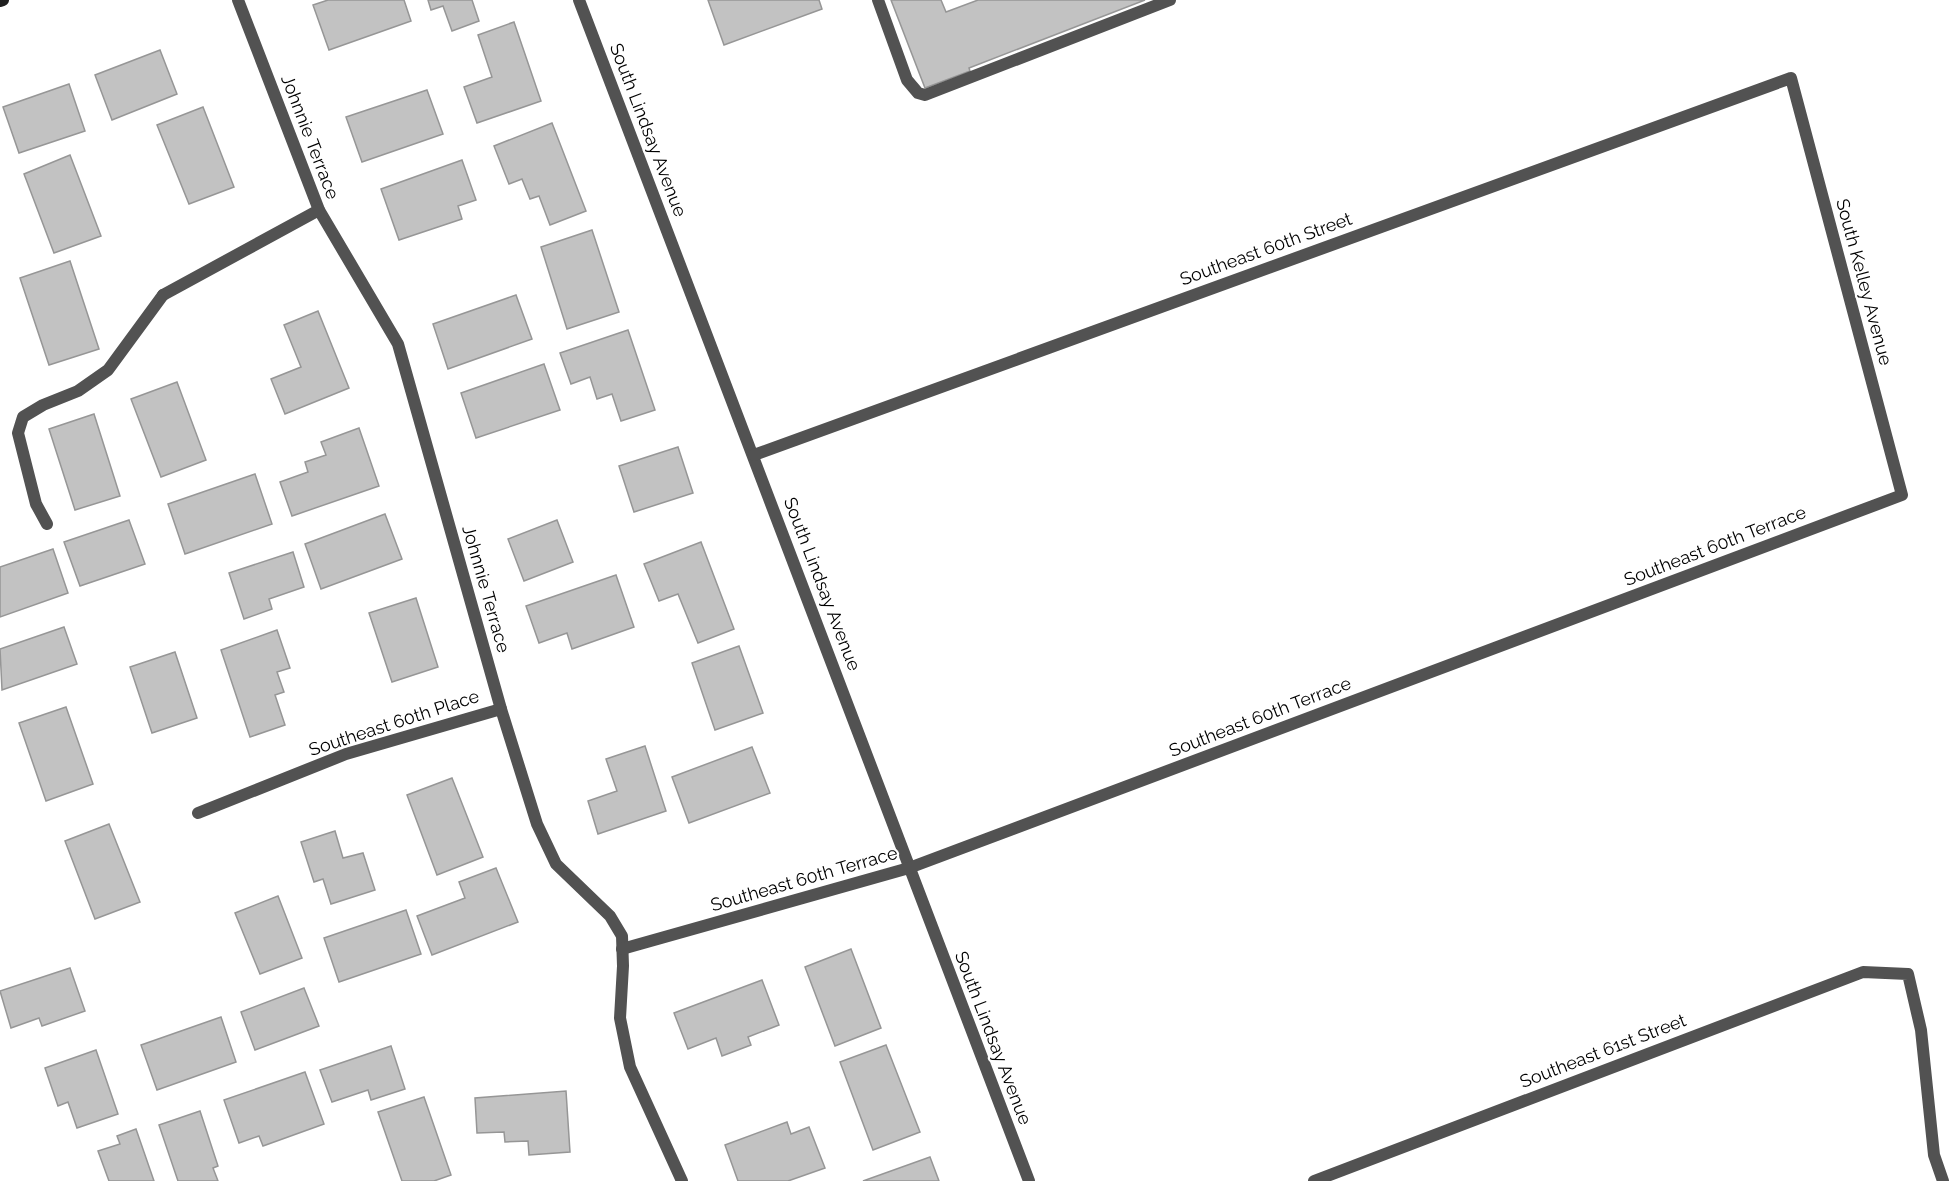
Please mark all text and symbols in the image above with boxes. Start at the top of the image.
street label: South Lindsay Avenue [606,40,691,220]
street label: Johnnie Terrace [277,72,344,202]
street label: South Kelley Avenue [1832,196,1897,368]
street label: Southeast 60th Street [1177,208,1355,289]
street label: South Lindsay Avenue [780,494,865,674]
street label: Southeast 60th Terrace [1621,501,1809,590]
street label: Johnnie Terrace [458,523,515,655]
street label: Southeast 60th Terrace [1166,672,1354,761]
street label: Southeast 60th Place [306,685,482,760]
street label: Southeast 60th Terrace [708,842,900,915]
street label: South Lindsay Avenue [951,948,1036,1128]
street label: Southeast 61st Street [1517,1009,1689,1092]

